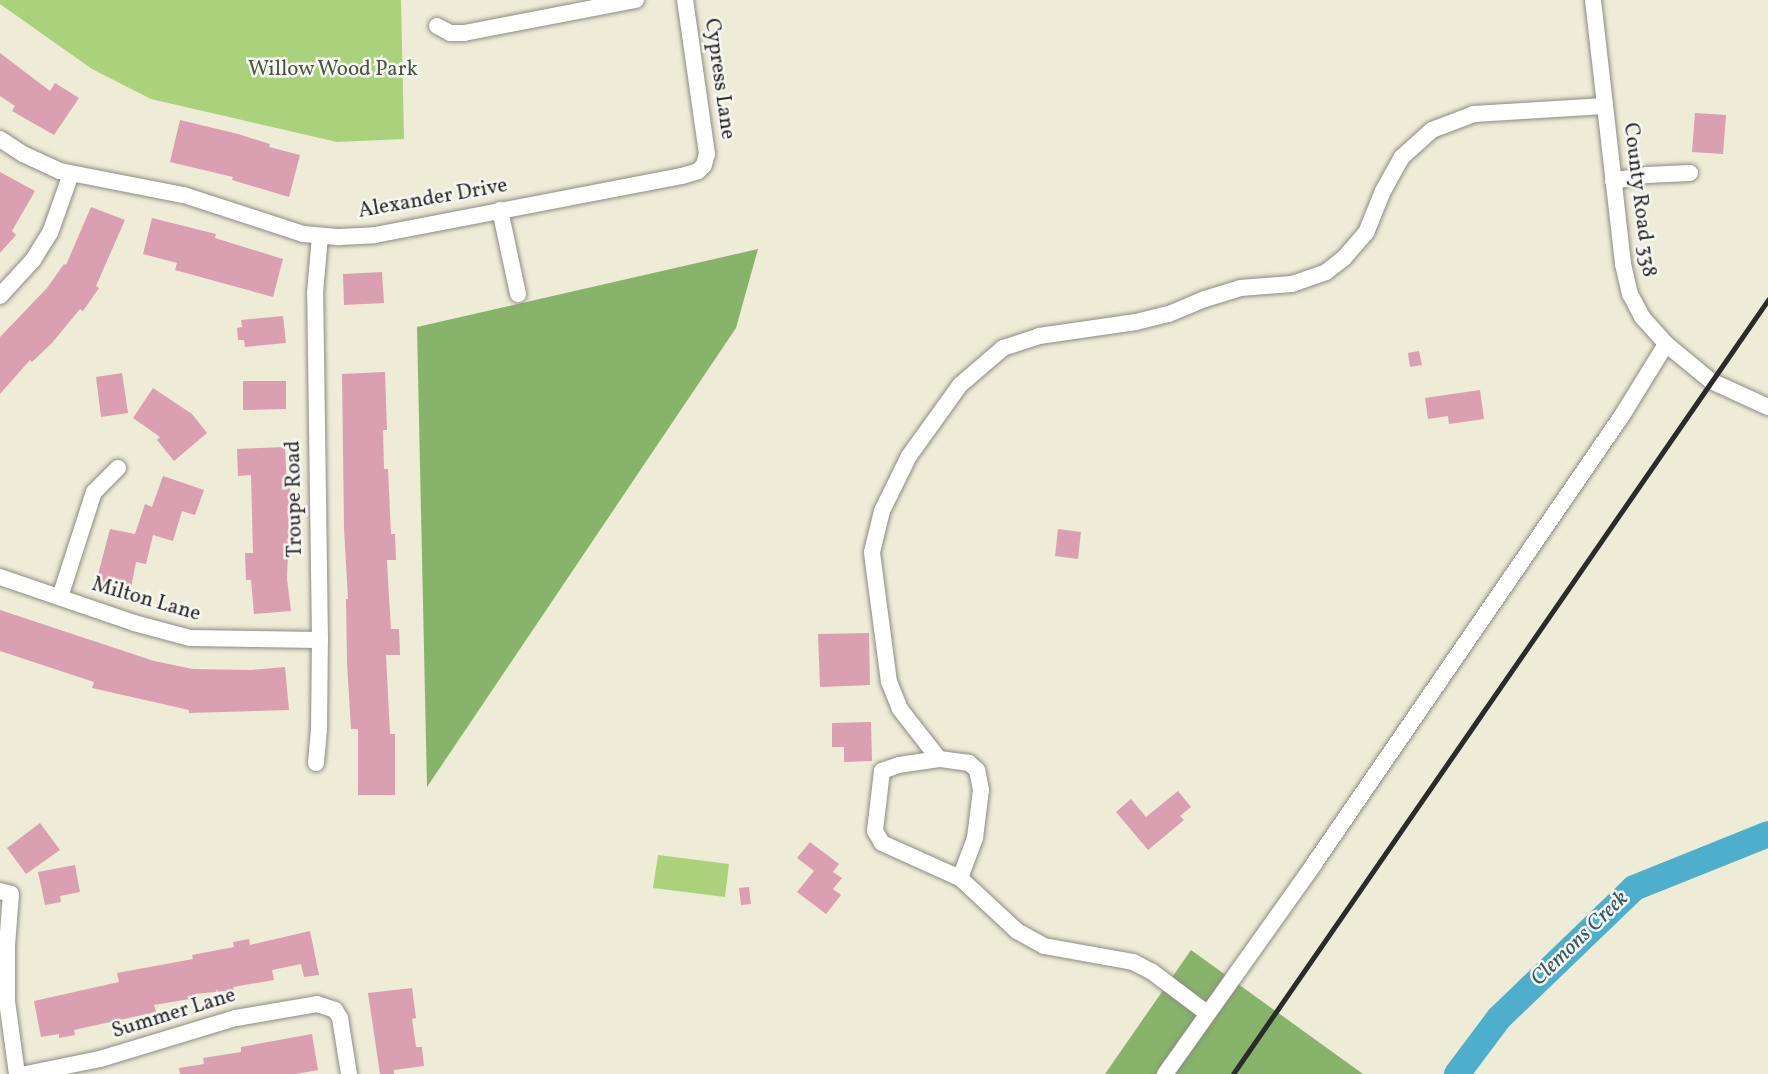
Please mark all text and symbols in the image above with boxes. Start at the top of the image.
street label: Cypress Lane [698,17,740,141]
park label: Willow Wood Park [247,57,419,83]
street label: County Road 338 [1617,121,1661,279]
street label: Alexander Drive [356,173,510,225]
street label: Troupe Road [281,440,309,558]
street label: Milton Lane [89,572,203,628]
water label: Clemons Creek [1526,886,1634,992]
street label: Summer Lane [109,983,239,1045]

